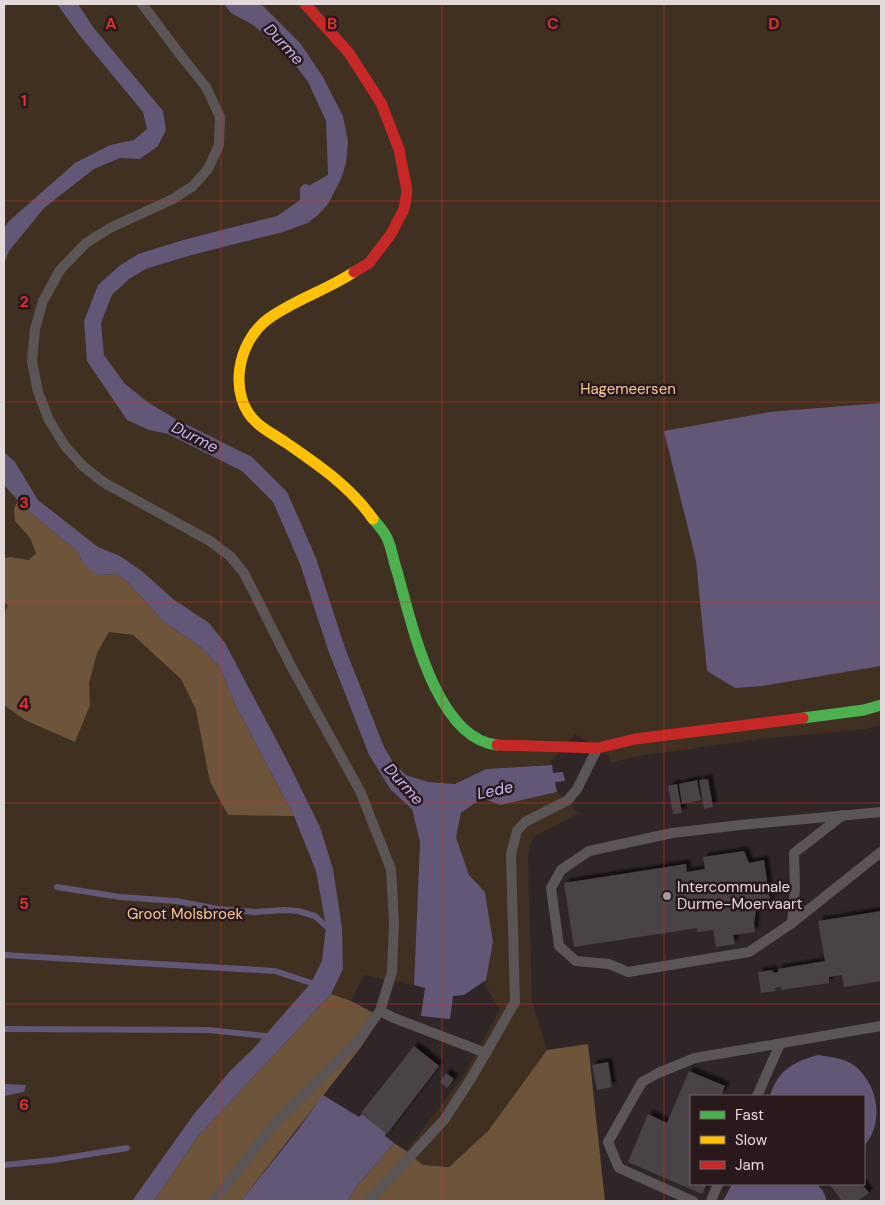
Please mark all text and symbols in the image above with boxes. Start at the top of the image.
text: A [105,13,117,34]
text: B [327,13,337,34]
text: C [547,13,559,34]
text: D [768,13,780,34]
water label: Durme [259,19,309,69]
text: 1 [21,90,27,111]
text: 2 [19,291,29,312]
park label: Hagemeersen [580,379,676,399]
water label: Durme [168,416,222,458]
text: 3 [19,492,29,513]
text: 4 [19,693,29,714]
water label: Durme [380,759,428,809]
water label: Lede [475,776,515,804]
place label: Intercommunale Durme-Moervaart [677,877,802,914]
marker: Intercommunale Durme-Moervaart [661,890,673,902]
text: 5 [19,893,29,914]
park label: Groot Molsbroek [127,904,243,924]
text: 6 [19,1094,29,1115]
legend [690,1095,865,1185]
text: Fast [735,1105,764,1125]
text: Slow [735,1130,768,1150]
text: Jam [735,1155,764,1175]

